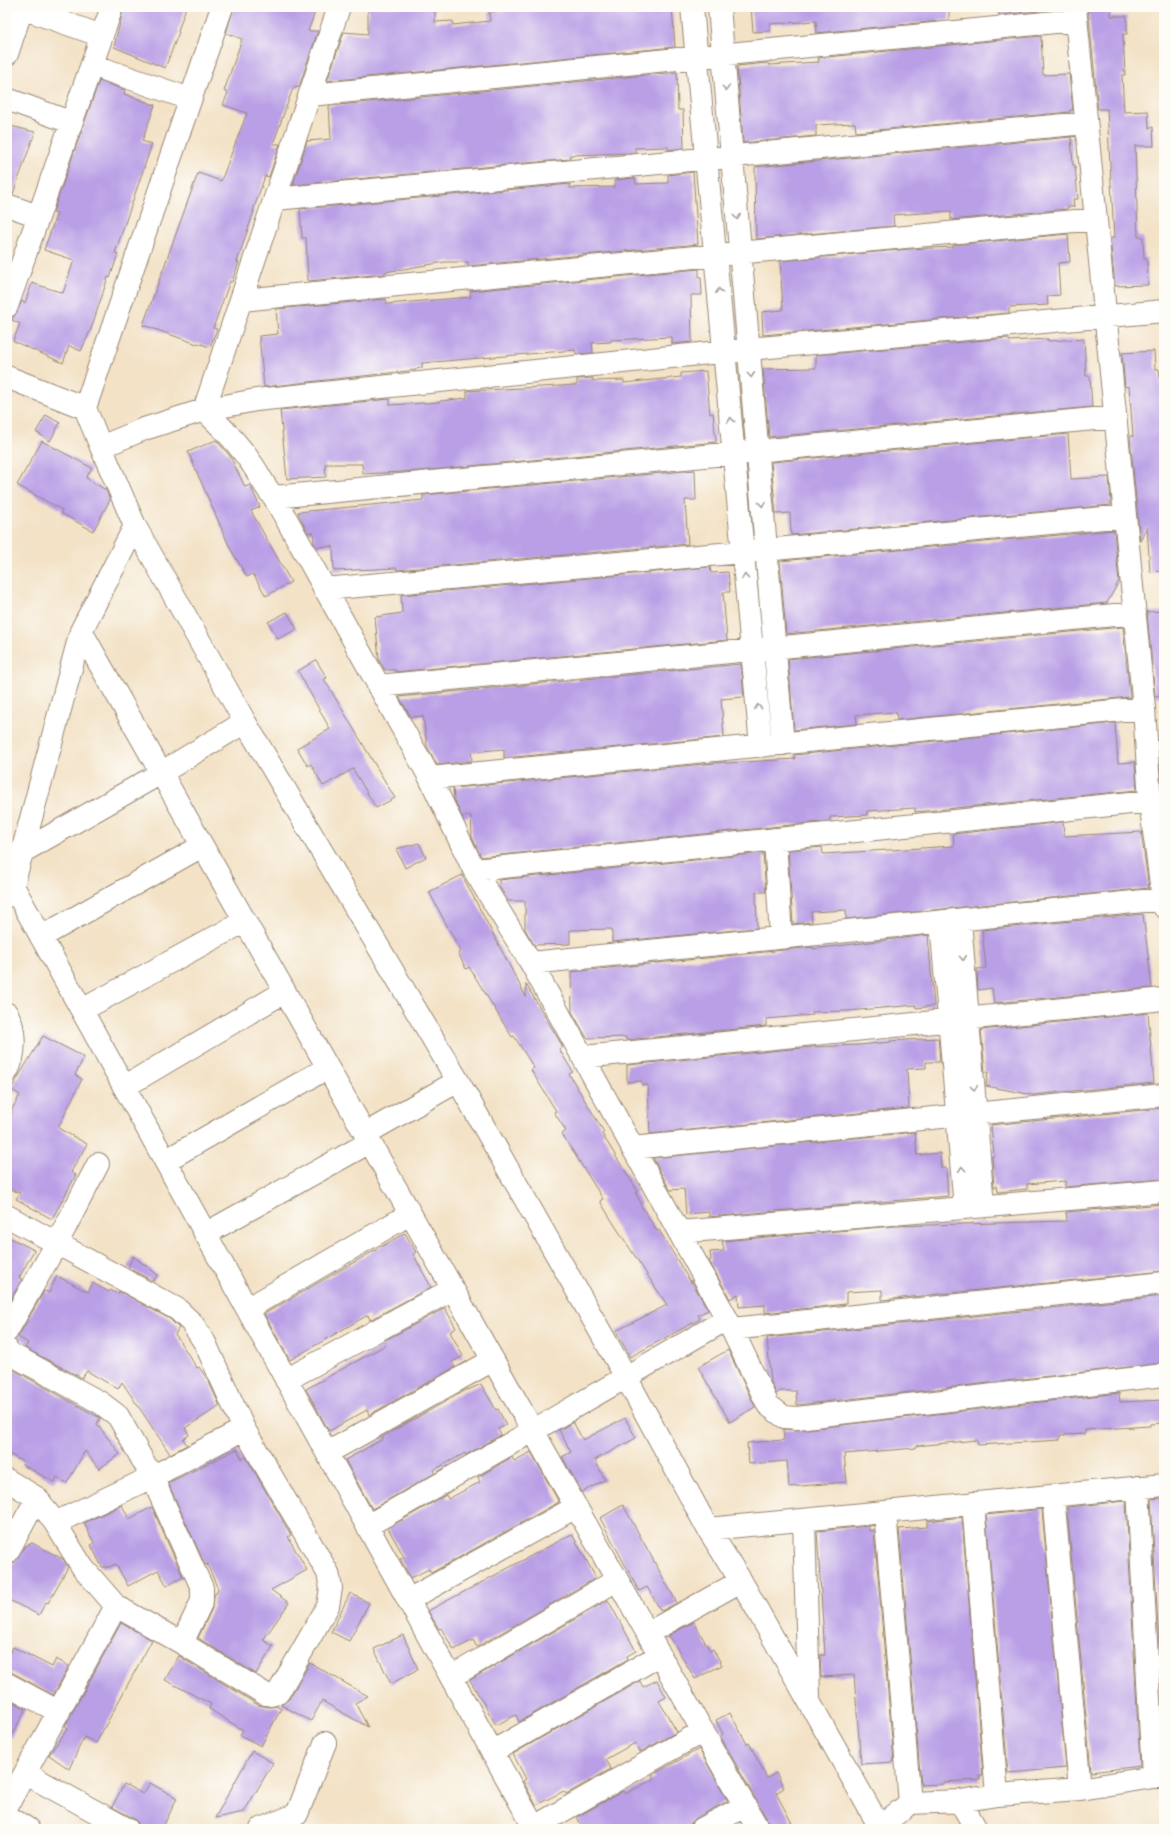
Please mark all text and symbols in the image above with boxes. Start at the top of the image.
one-way arrow [721,85,730,91]
one-way arrow [732,214,741,220]
one-way arrow [714,288,723,294]
one-way arrow [746,372,755,378]
one-way arrow [726,417,735,423]
one-way arrow [757,501,766,507]
one-way arrow [741,574,750,580]
one-way arrow [753,704,762,710]
one-way arrow [959,955,968,962]
one-way arrow [969,1085,978,1091]
one-way arrow [957,1166,966,1172]

